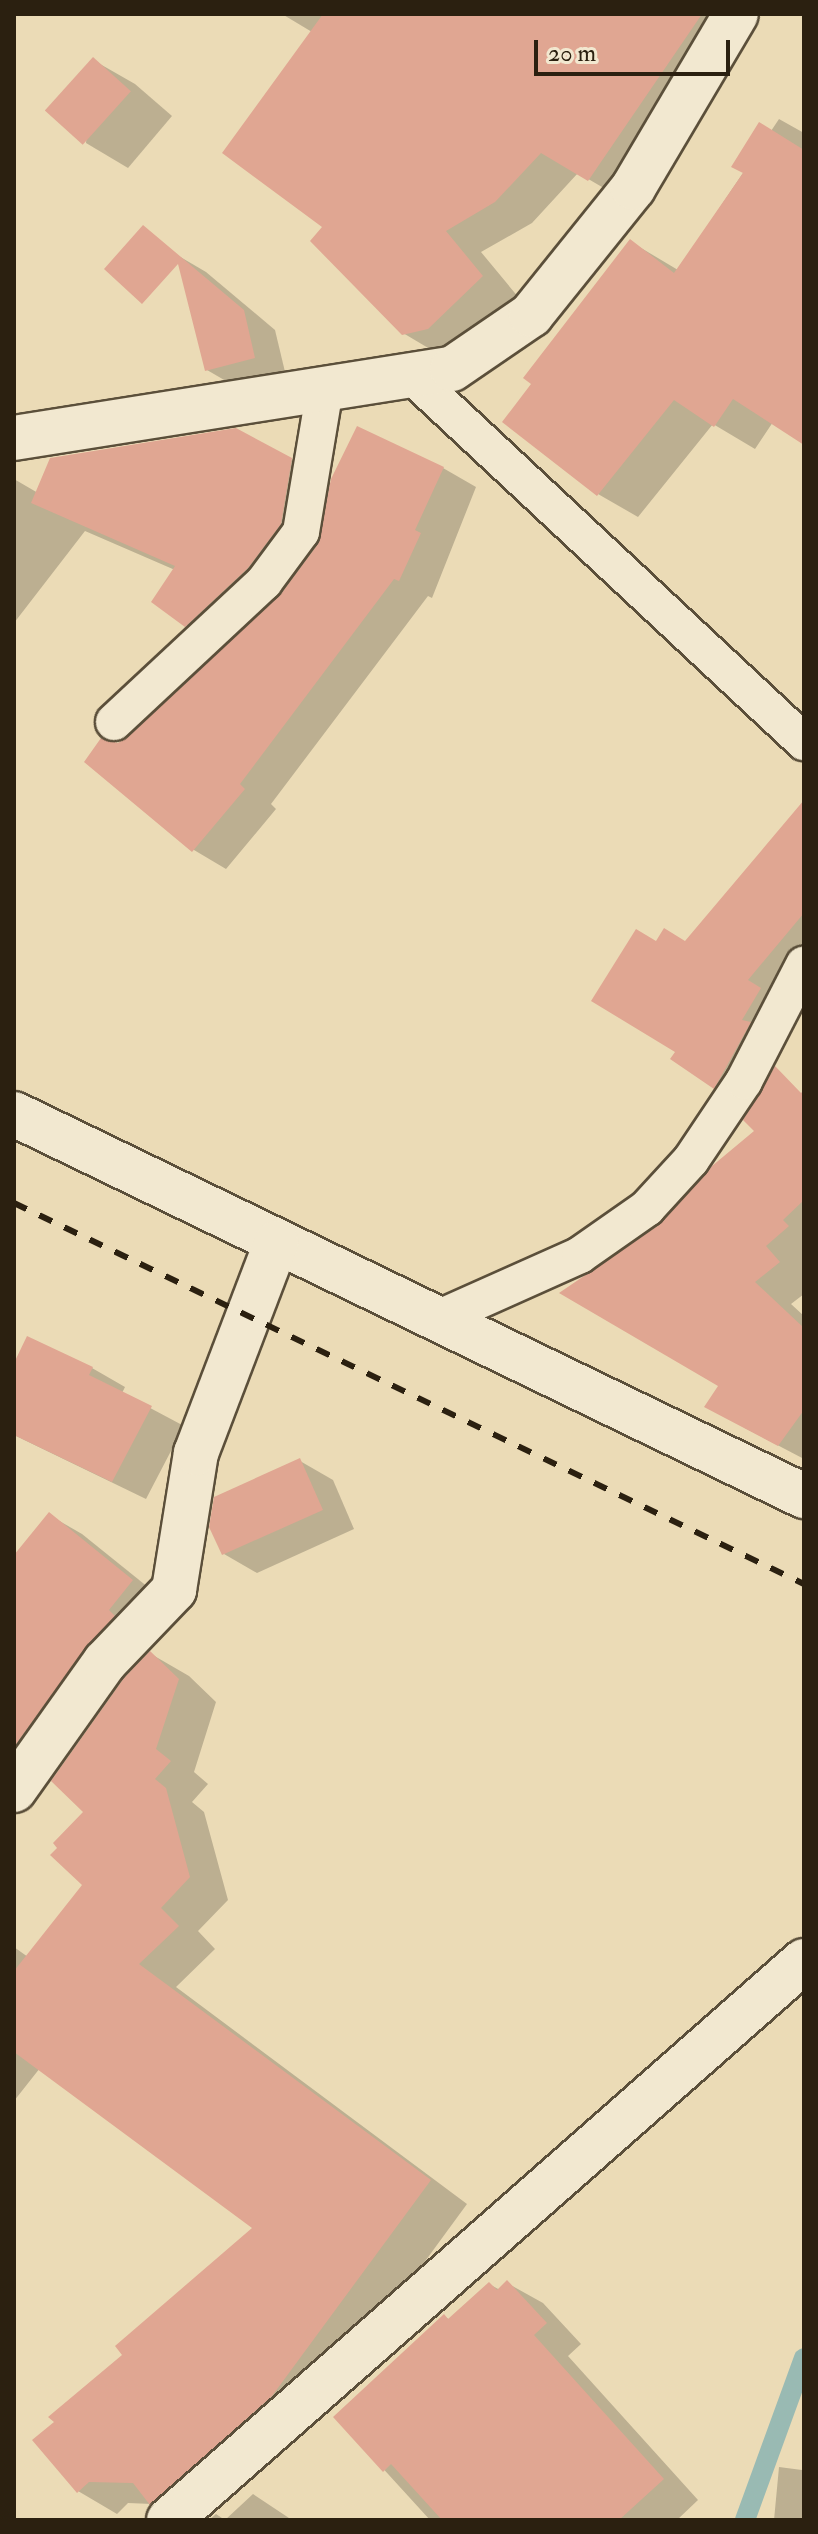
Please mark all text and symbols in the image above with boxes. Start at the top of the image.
scale bar [538,24,734,74]
text: 20 m [548,38,596,69]

